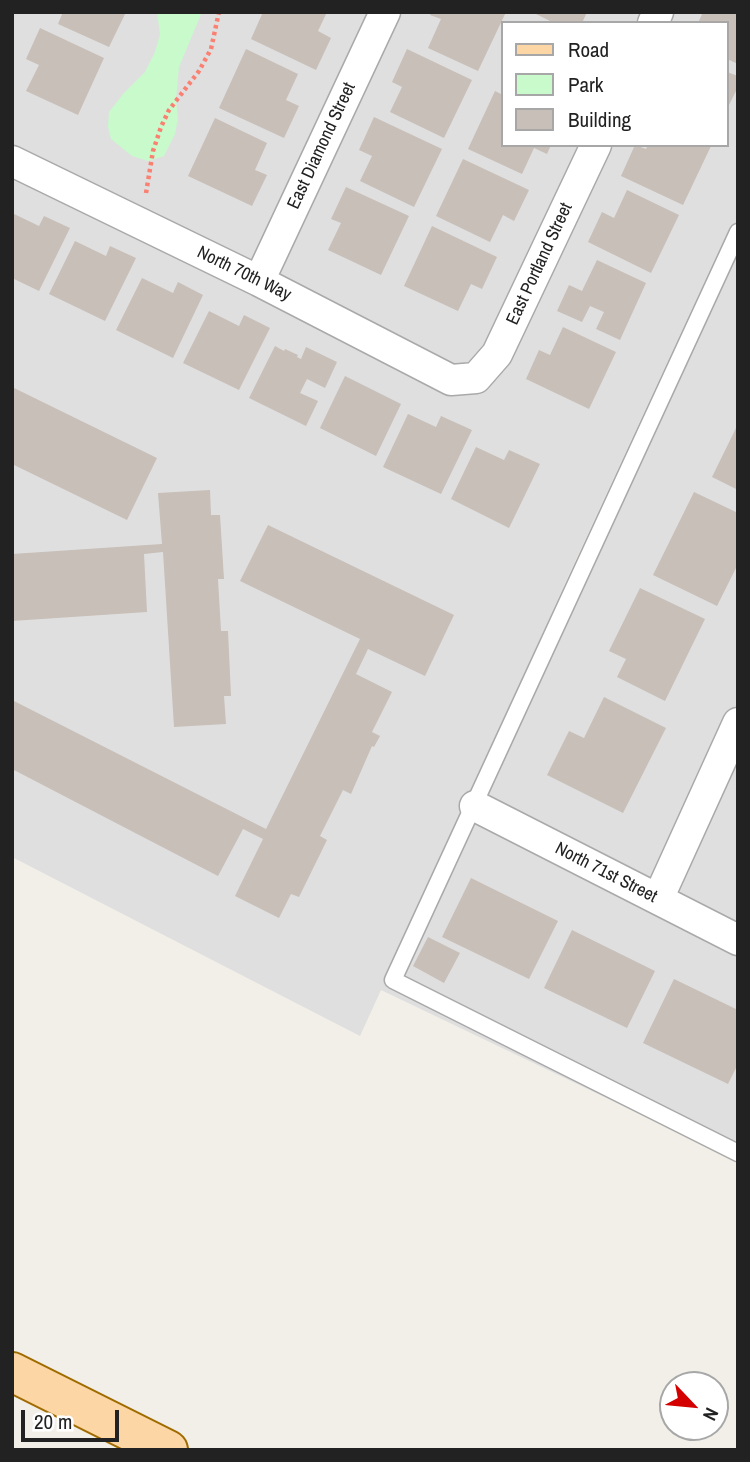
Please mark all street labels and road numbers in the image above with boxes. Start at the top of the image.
street label: East Diamond Street [283,79,361,213]
street label: East Portland Street [502,200,578,328]
street label: North 70th Way [193,242,295,306]
street label: North 71st Street [551,838,661,908]

